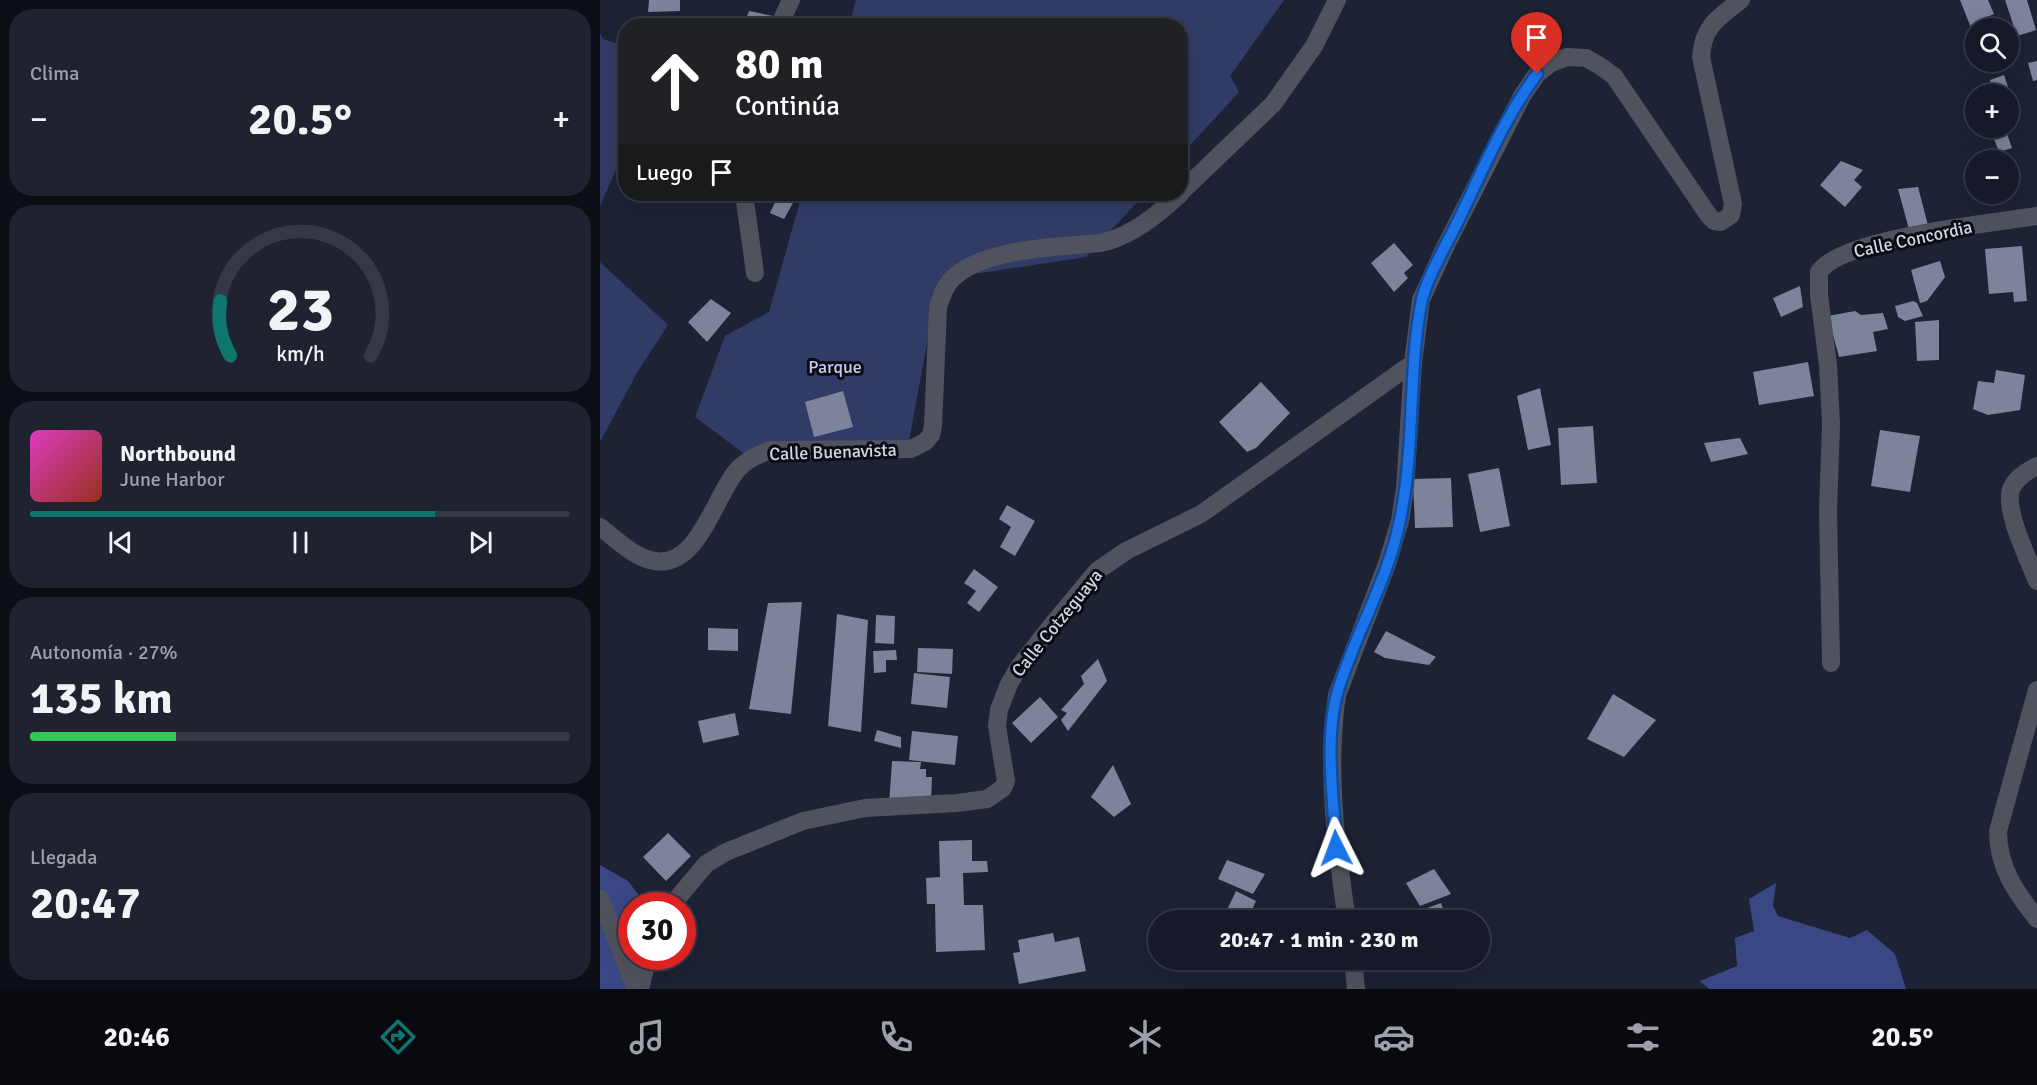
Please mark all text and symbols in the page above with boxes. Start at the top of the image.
pin [1511,12,1562,74]
map controls [1965,18,2019,204]
button: search [1965,18,2019,72]
icon: arrive [1520,21,1553,54]
text: 80 m [735,39,824,90]
icon: ahead [636,42,714,120]
text: Clima [30,61,79,86]
button: + [1965,84,2019,138]
text: Continúa [735,90,840,123]
text: 20.5° [248,92,352,147]
text: − [30,99,48,140]
text: + [552,99,570,140]
button: − [1965,150,2019,204]
icon: arrive [705,156,738,189]
text: Luego [636,159,693,186]
street label: Calle Concordia [1852,216,1974,262]
text: 23 [266,271,334,348]
text: km/h [276,341,324,367]
park label: Parque [808,356,862,378]
street label: Calle Buenavista [769,439,897,465]
text: Northbound [120,440,236,467]
text: June Harbor [120,467,225,492]
icon: previous [104,526,137,559]
icon: pause [284,526,317,559]
icon: next [464,526,497,559]
street label: Calle Cotzeguaya [1007,565,1107,681]
text: Autonomía · 27% [30,640,178,665]
text: 135 km [30,671,173,726]
position arrow [1304,816,1368,880]
text: Llegada [30,845,97,870]
text: 20:47 [30,876,140,931]
speed limit sign: 30 [618,892,696,970]
text: 20:47 · 1 min · 230 m [1219,926,1419,953]
icon: directions [377,1016,419,1058]
icon: music [626,1016,668,1058]
icon: phone [875,1016,917,1058]
icon: climate [1124,1016,1166,1058]
icon: car [1373,1016,1415,1058]
icon: filters [1622,1016,1664,1058]
text: 20:46 [104,1021,170,1054]
text: 20.5° [1871,1021,1933,1054]

